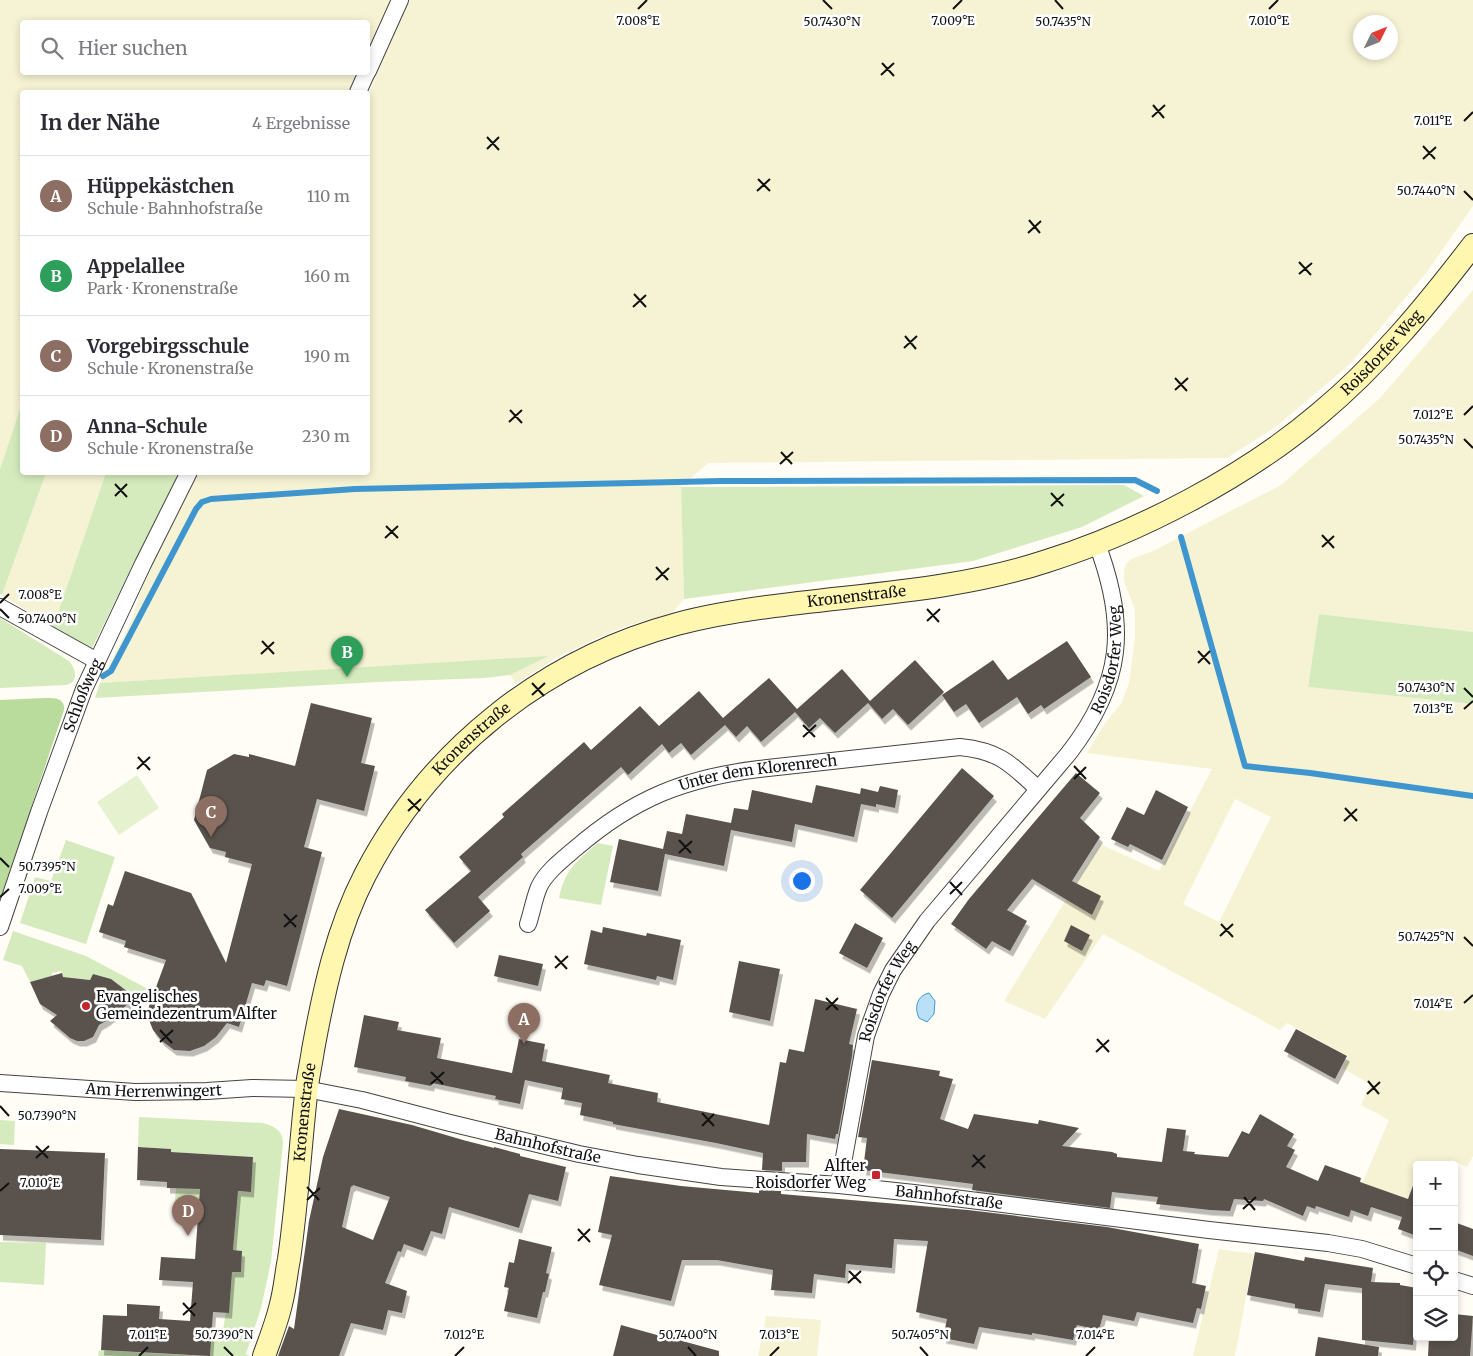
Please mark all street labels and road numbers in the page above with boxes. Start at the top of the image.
street label: Roisdorfer Weg [1337,306,1426,399]
street label: Kronenstraße [806,581,907,611]
street label: Roisdorfer Weg [1086,605,1125,717]
street label: Schloßweg [59,655,106,735]
street label: Kronenstraße [428,698,514,779]
street label: Unter dem Klorenrech [676,751,838,795]
street label: Roisdorfer Weg [855,937,920,1043]
street label: Kronenstraße [290,1061,320,1162]
street label: Am Herrenwingert [84,1079,223,1101]
street label: Bahnhofstraße [493,1124,603,1167]
street label: Bahnhofstraße [894,1181,1004,1213]

